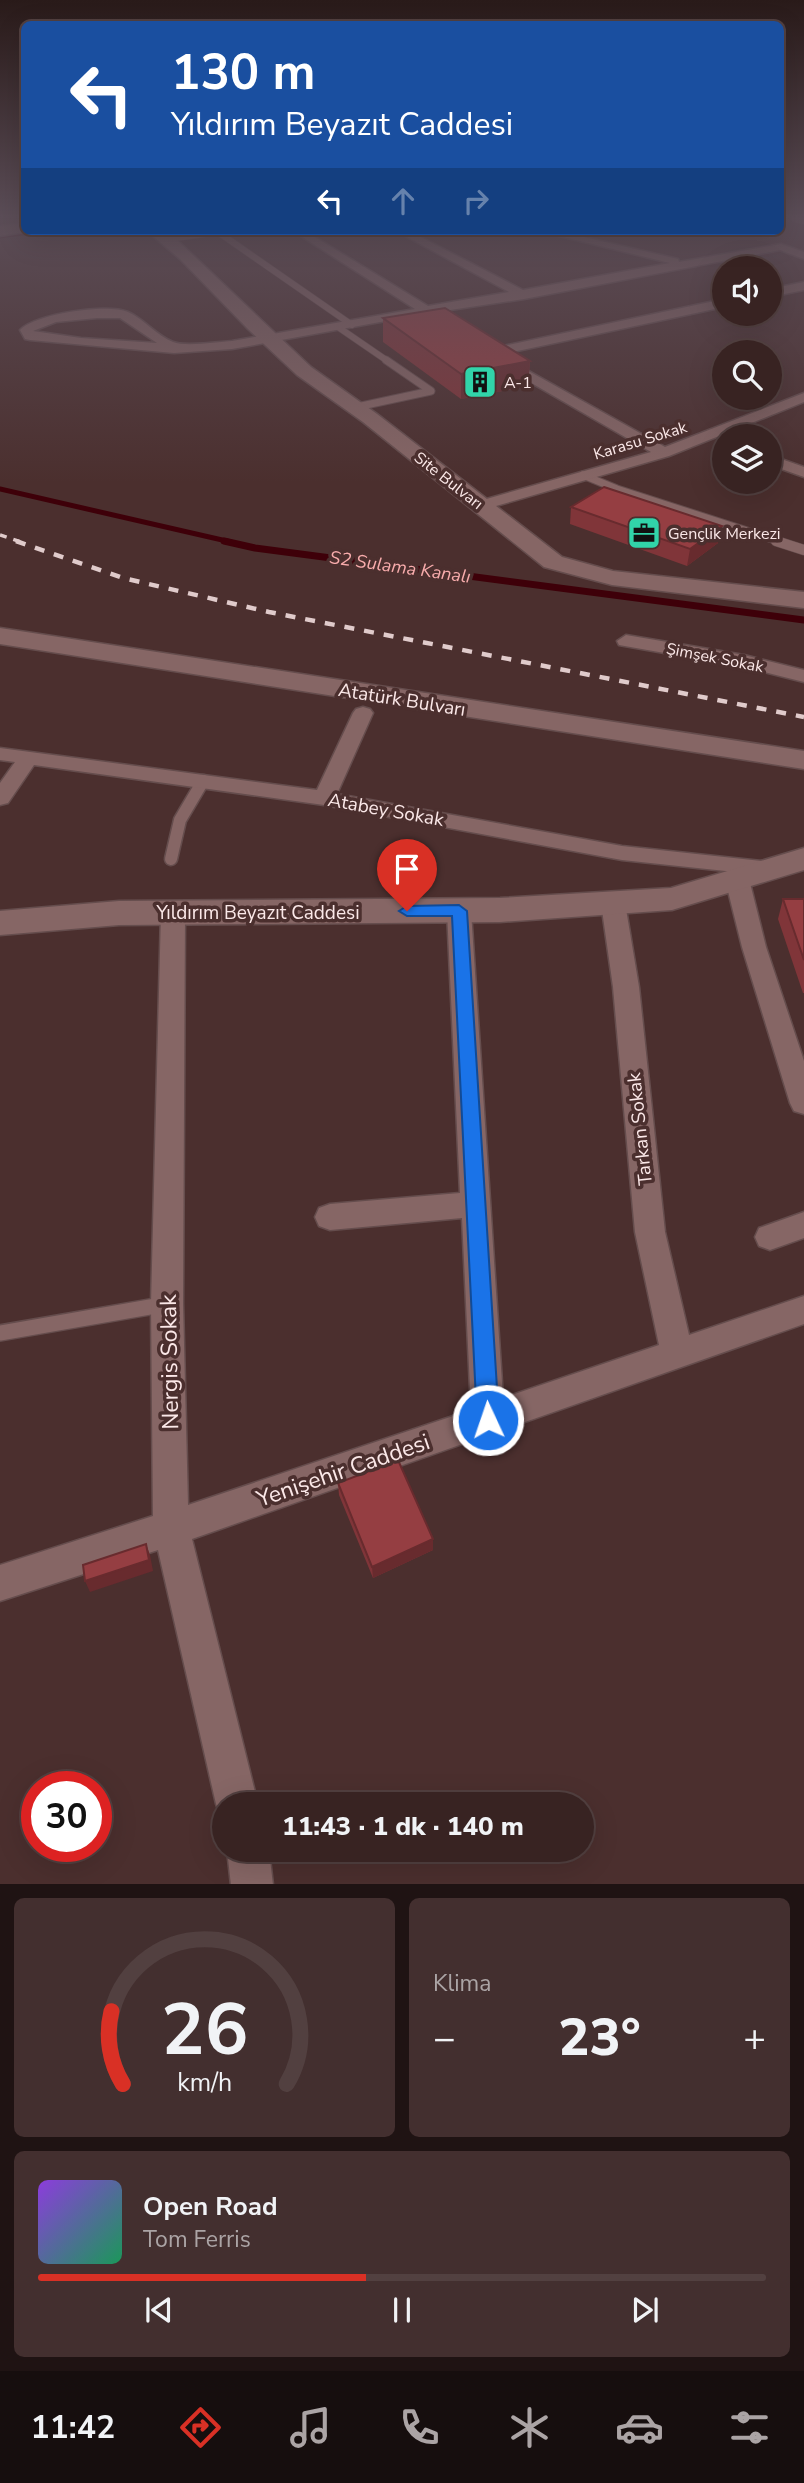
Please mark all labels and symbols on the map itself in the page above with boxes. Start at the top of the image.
building icon: A-1 [461,363,499,401]
place label: A-1 [504,372,532,394]
street label: Karasu Sokak [591,416,691,466]
street label: Site Bulvarı [409,447,487,515]
office icon: Gençlik Merkezi [625,514,663,552]
place label: Gençlik Merkezi [668,523,781,545]
water label: S2 Sulama Kanalı [328,545,472,589]
street label: Şimşek Sokak [664,638,766,678]
street label: Atatürk Bulvarı [336,677,467,723]
street label: Atabey Sokak [326,787,446,833]
pin [377,839,437,911]
street label: Yıldırım Beyazıt Caddesi [155,900,360,926]
street label: Tarkan Sokak [621,1071,659,1187]
street label: Nergis Sokak [153,1294,186,1430]
position arrow [451,1383,525,1457]
street label: Yenişehir Caddesi [252,1426,434,1515]
speed limit sign: 30 [21,1771,112,1862]

